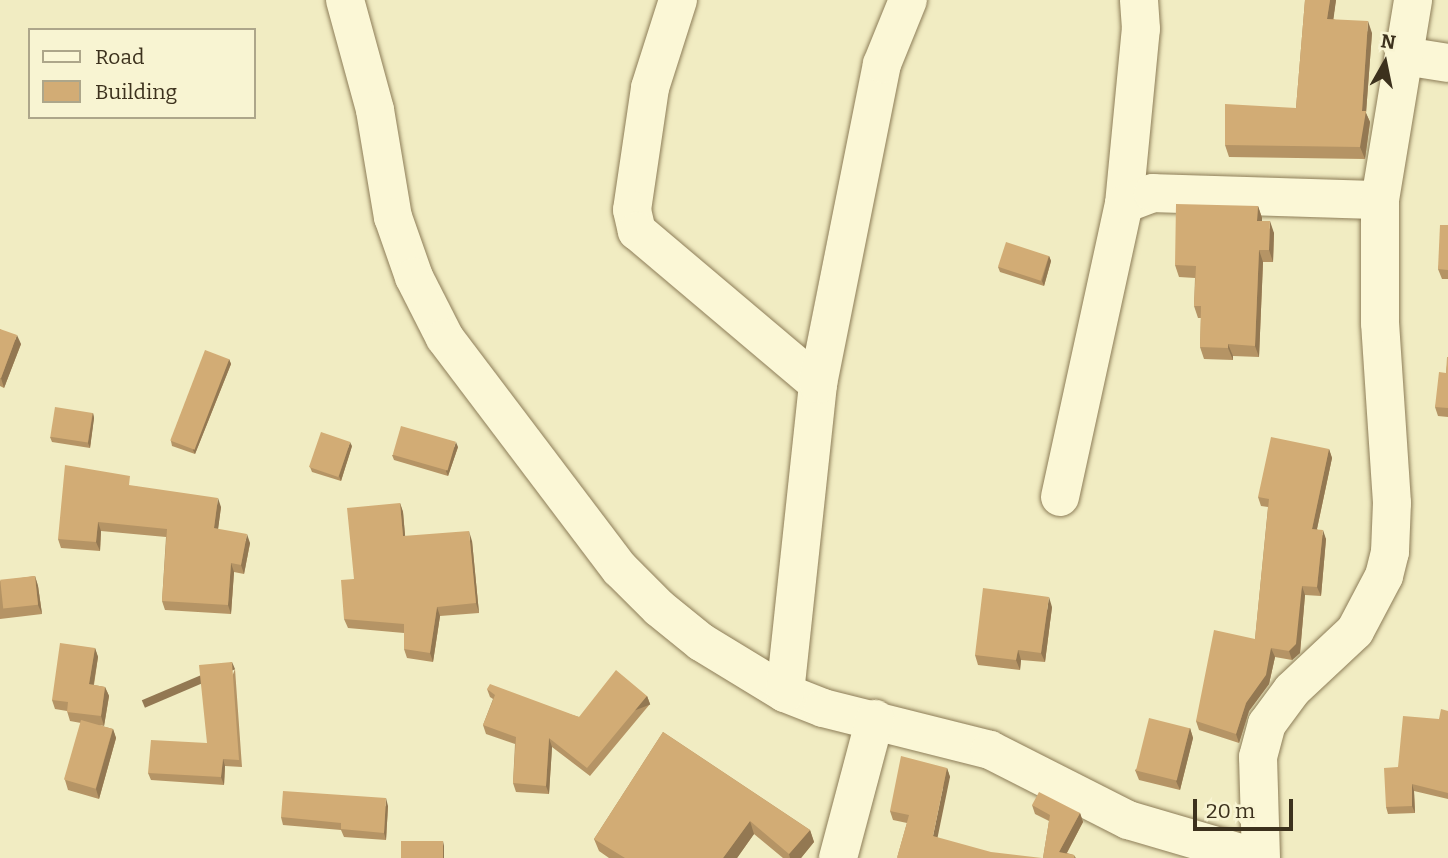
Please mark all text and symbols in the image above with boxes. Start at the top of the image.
legend [28,28,256,119]
north arrow [1350,28,1420,98]
text: N [1379,29,1397,54]
text: Road [95,44,144,70]
text: Building [95,79,177,105]
scale bar [1196,784,1296,828]
text: 20 m [1206,798,1255,824]

